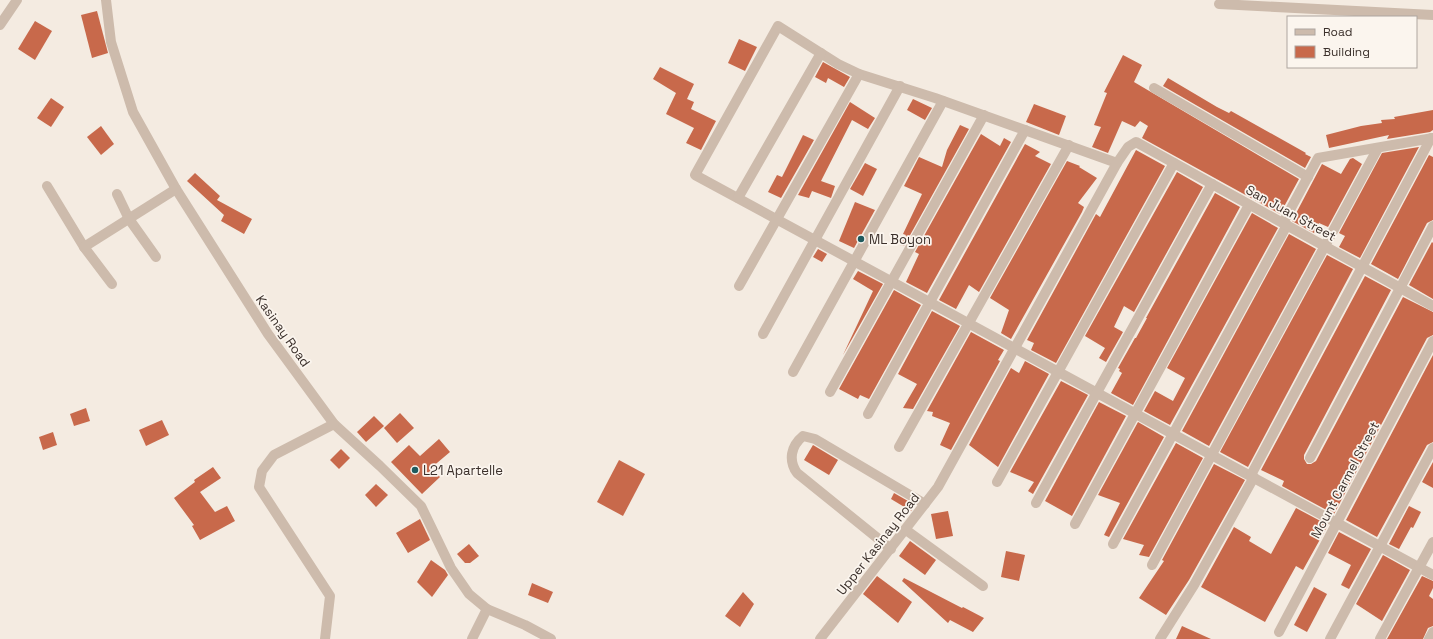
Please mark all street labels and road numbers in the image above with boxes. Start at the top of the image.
street label: San Juan Street [1243,181,1339,245]
street label: Kasinay Road [252,292,314,370]
street label: Mount Carmel Street [1307,419,1383,541]
street label: Upper Kasinay Road [833,489,923,599]

